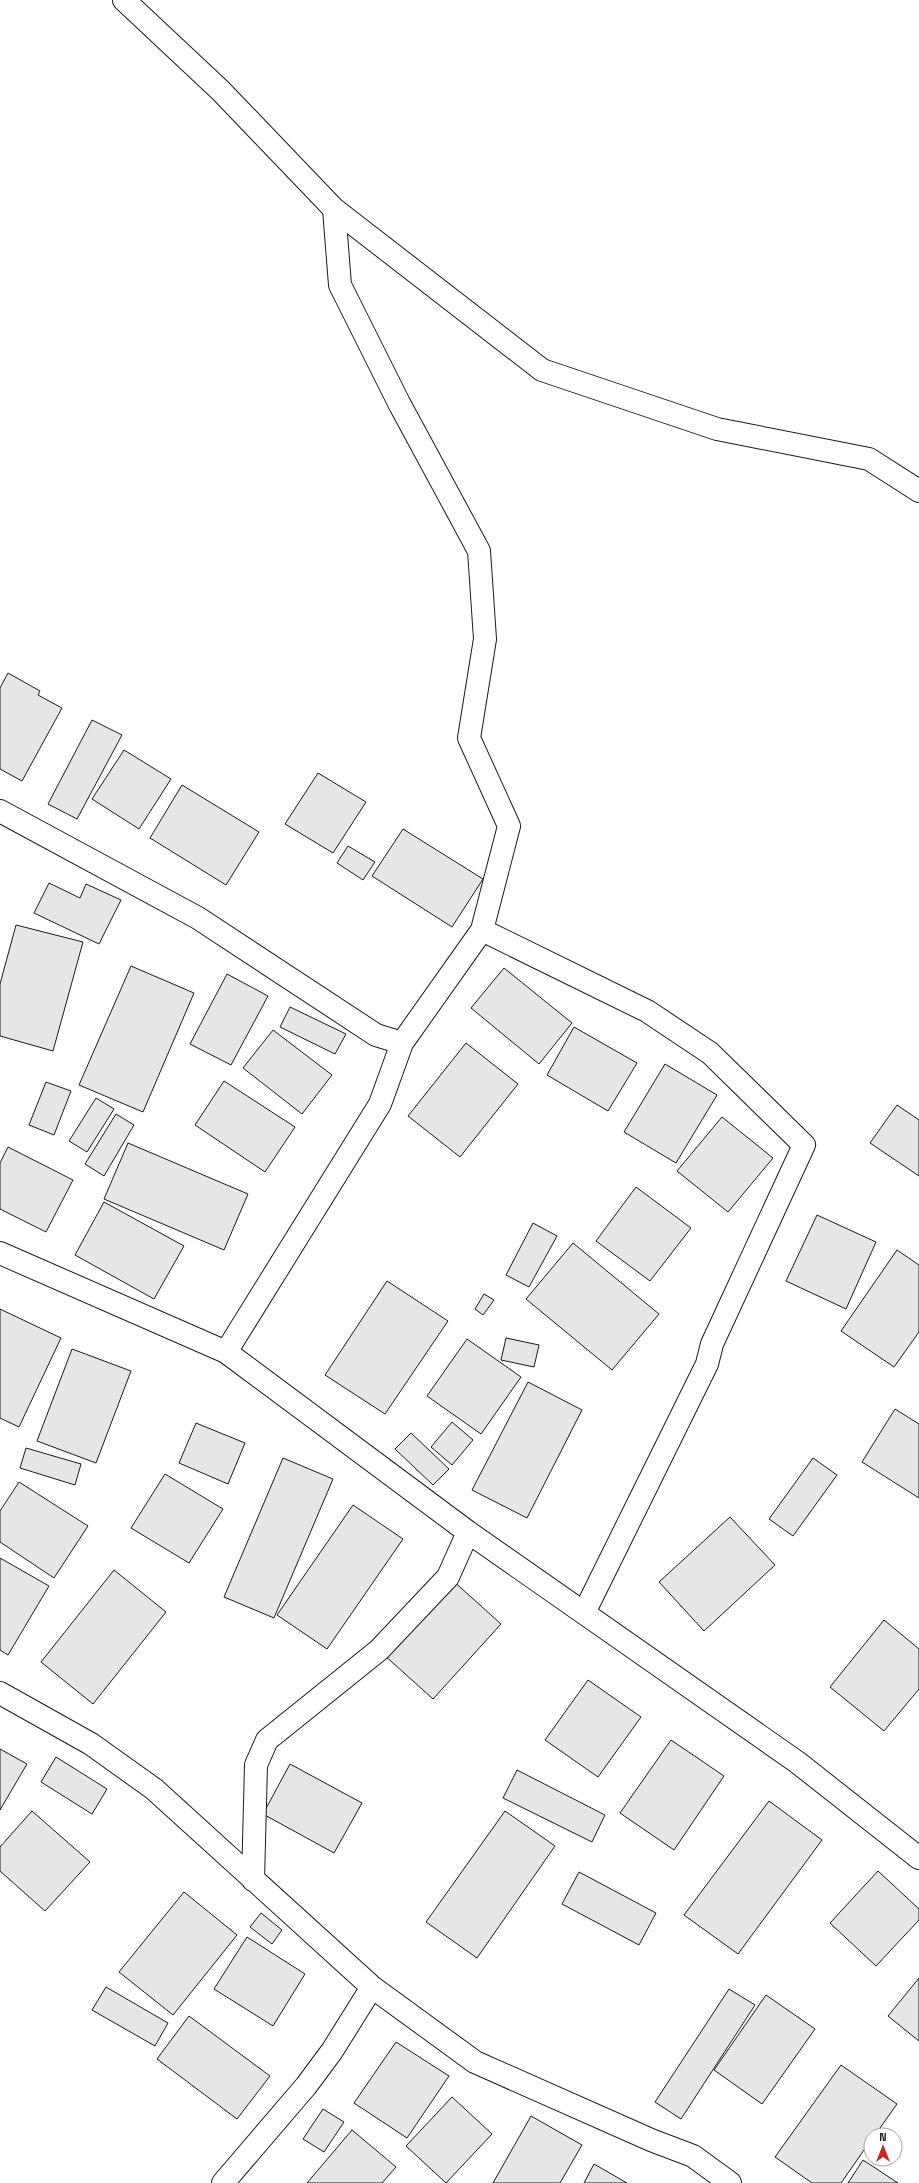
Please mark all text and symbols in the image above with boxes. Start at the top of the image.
north arrow [863,2127,903,2167]
text: N [879,2130,887,2144]

